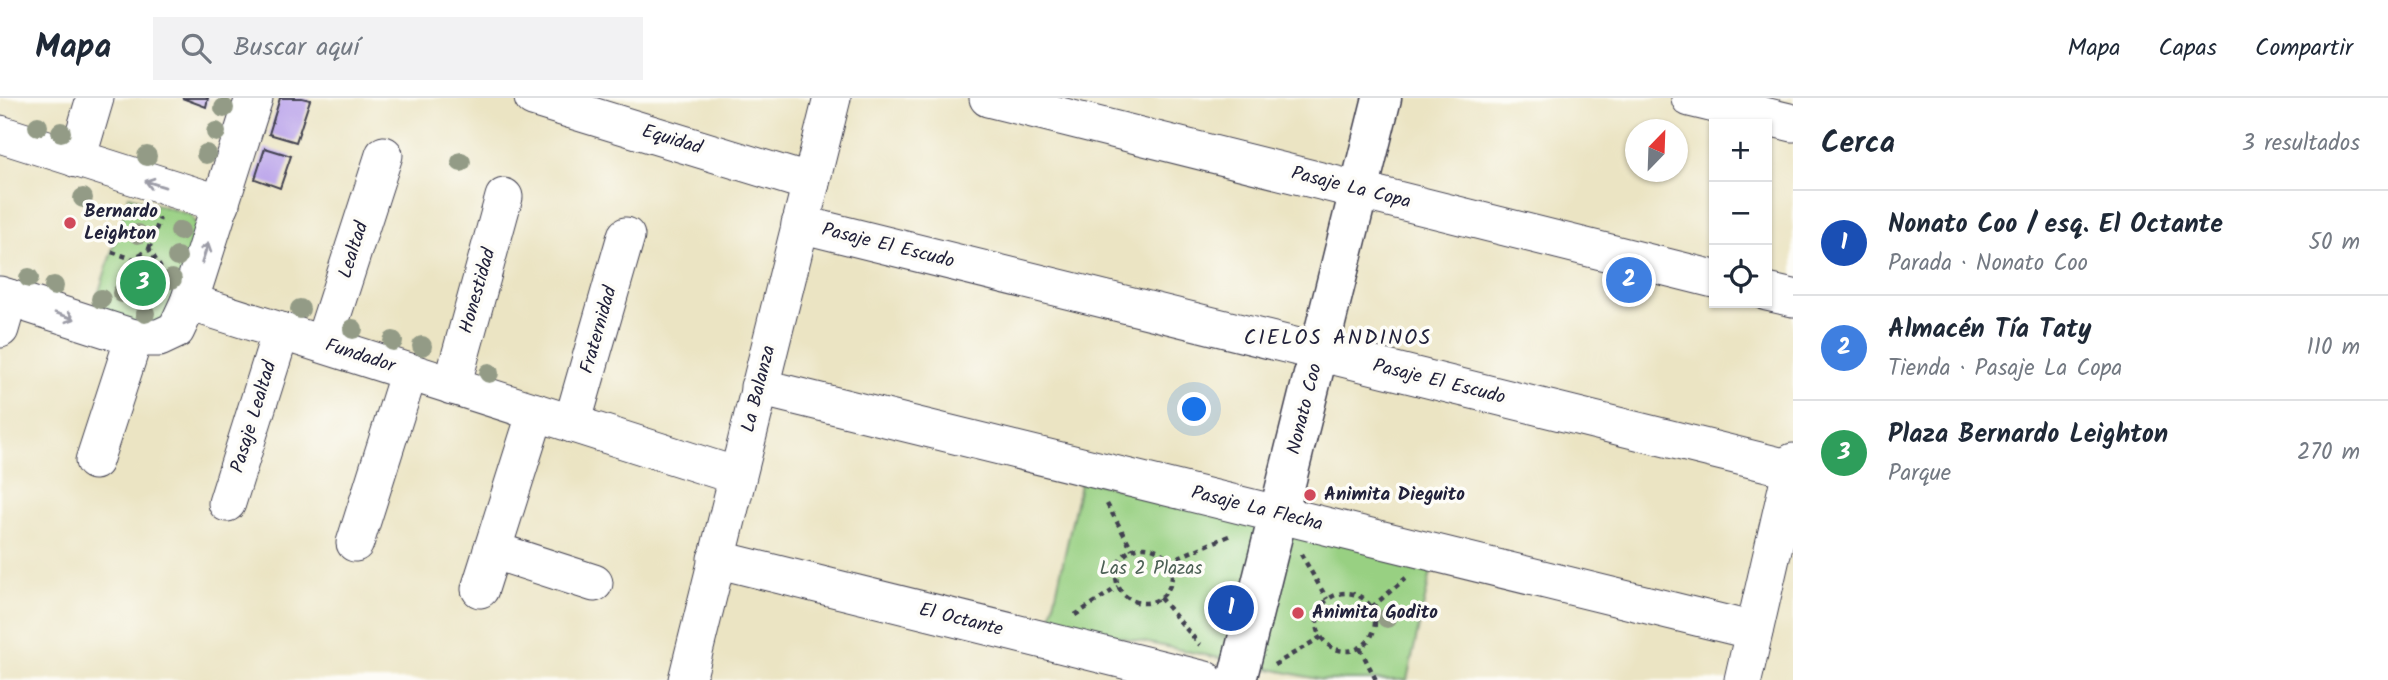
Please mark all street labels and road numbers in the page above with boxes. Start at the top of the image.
street label: Equidad [638,117,706,164]
street label: Pasaje La Copa [1288,159,1414,217]
street label: Pasaje El Escudo [819,215,957,277]
street label: Lealtad [331,217,377,282]
street label: Honestidad [451,244,505,337]
street label: Fraternidad [572,282,626,377]
street label: Fundador [321,331,400,382]
street label: La Balanza [734,342,784,436]
street label: Pasaje El Escudo [1370,351,1508,413]
street label: Pasaje Lealtad [223,357,285,477]
street label: Nonato Coo [1279,360,1331,458]
street label: Pasaje La Flecha [1188,478,1326,540]
street label: El Octante [916,595,1007,645]

